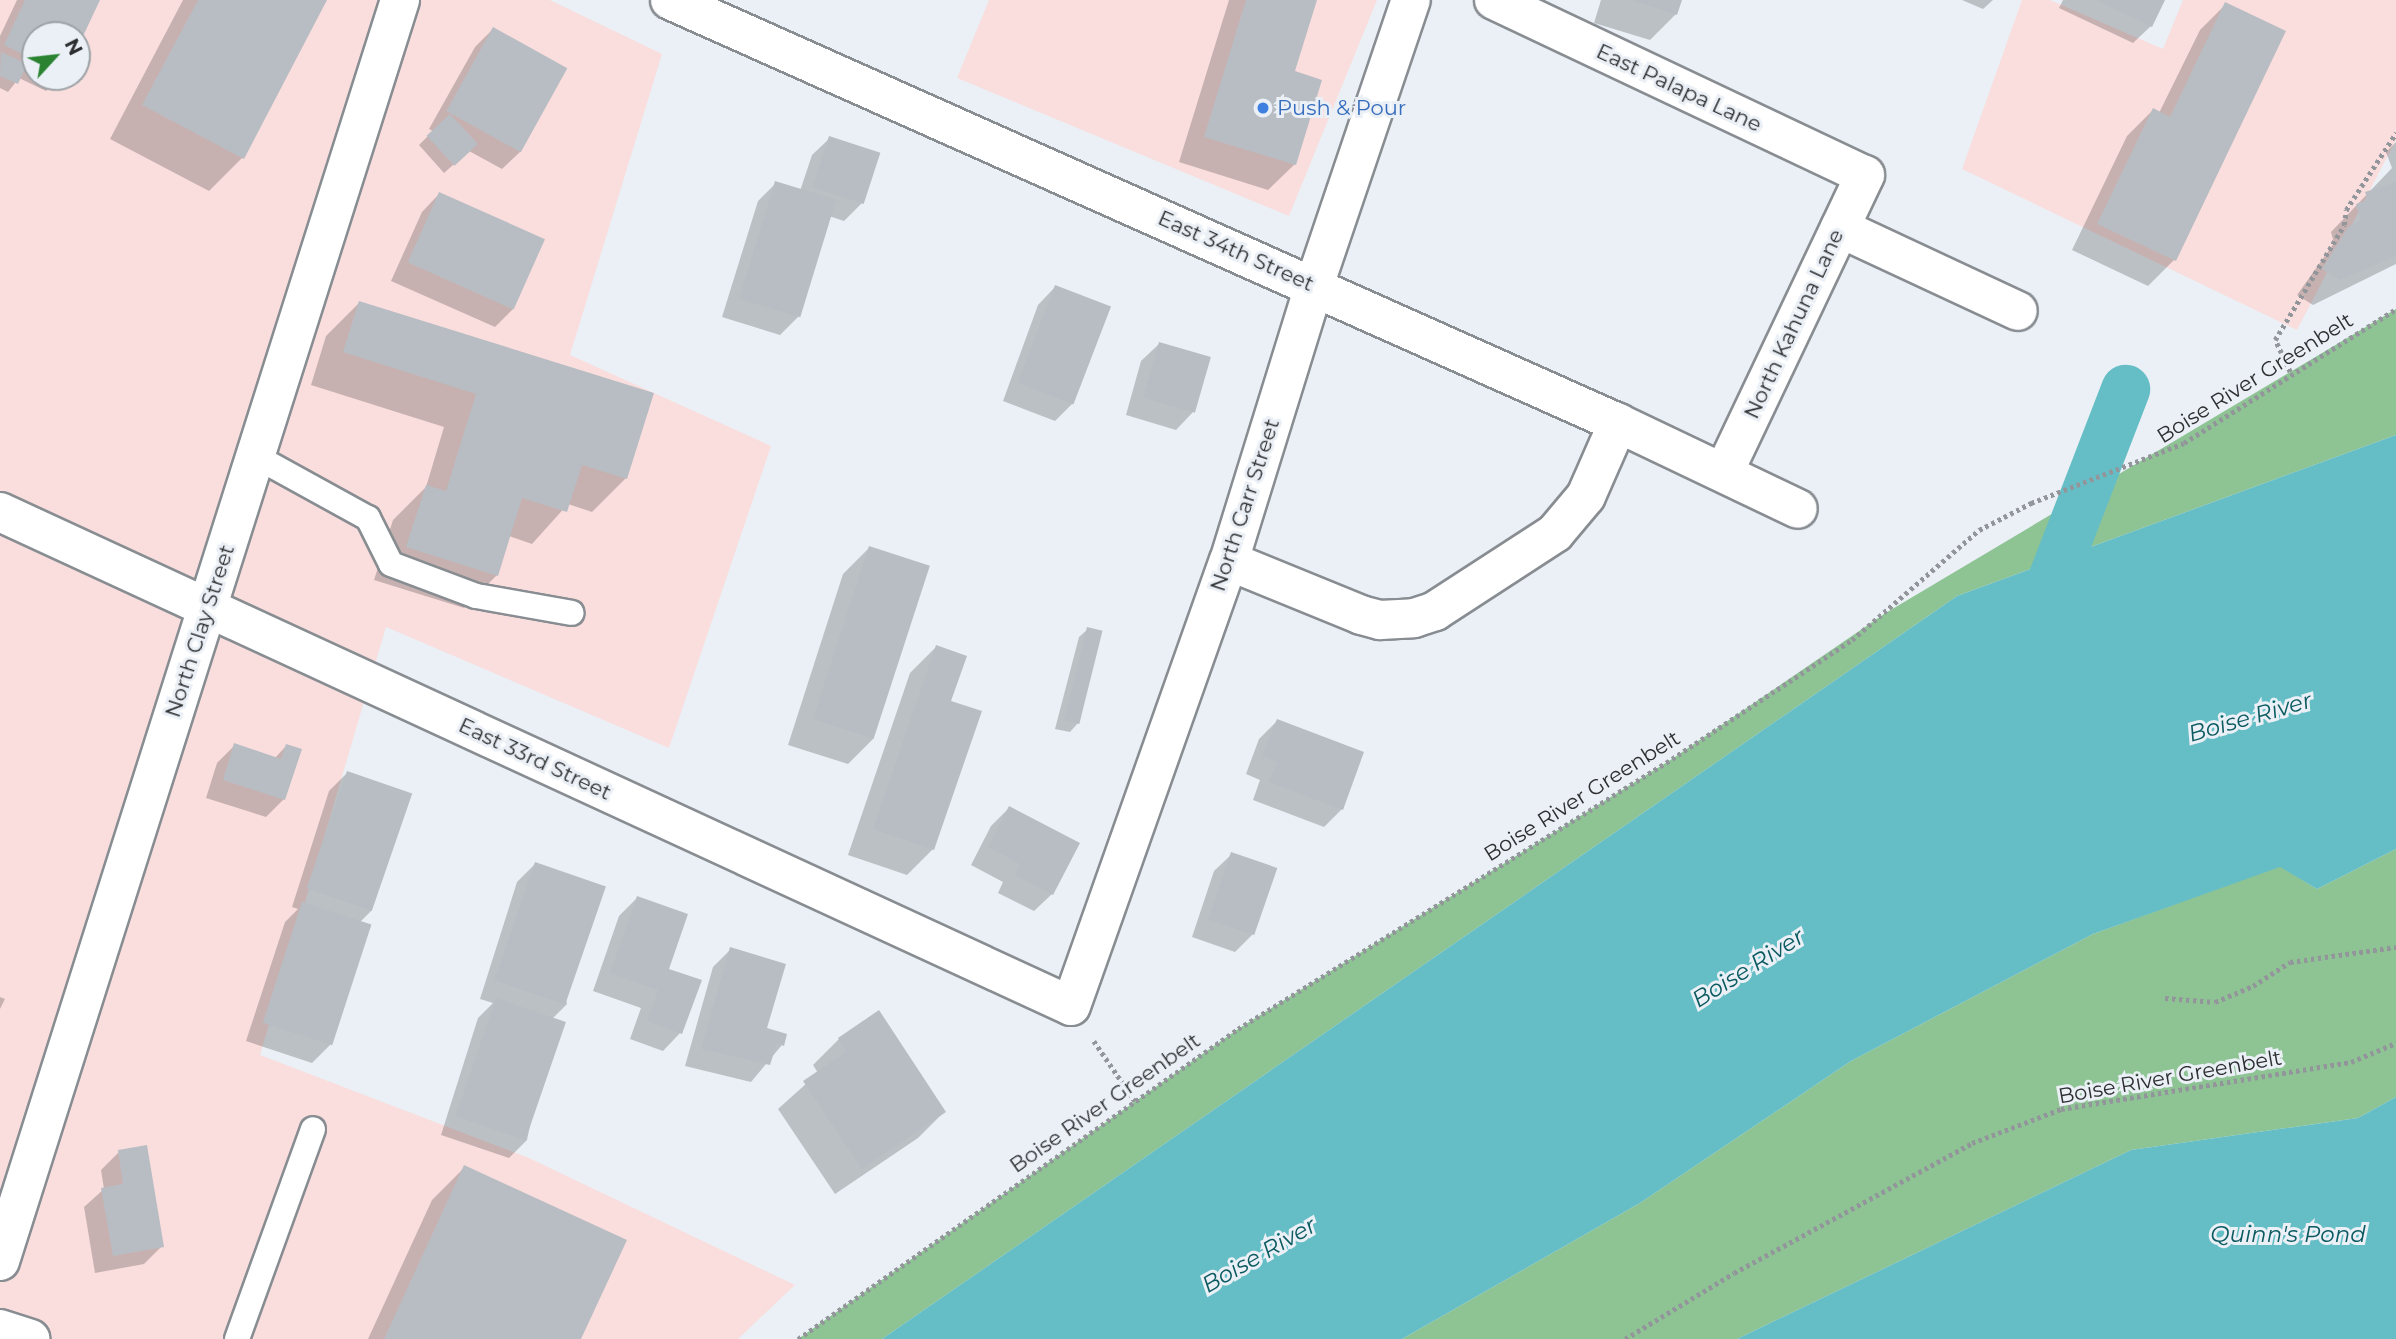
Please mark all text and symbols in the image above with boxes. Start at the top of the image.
north arrow [21,21,91,91]
text: N [60,35,87,59]
street label: East Palapa Lane [1592,39,1766,137]
place label: Push & Pour [1277,95,1406,121]
marker: Push & Pour [1255,100,1271,116]
street label: East 34th Street [1154,205,1318,297]
street label: North Kahuna Lane [1739,225,1849,423]
street label: Boise River Greenbelt [2152,307,2358,449]
street label: North Carr Street [1205,416,1285,594]
street label: North Clay Street [160,541,240,721]
water label: Boise River [2185,686,2315,748]
street label: East 33rd Street [455,713,615,805]
street label: Boise River Greenbelt [1479,725,1685,867]
water label: Boise River [1687,923,1809,1013]
street label: Boise River Greenbelt [1005,1028,1205,1178]
street label: Boise River Greenbelt [2056,1045,2284,1109]
water label: Boise River [1197,1211,1321,1299]
water label: Quinn's Pond [2210,1220,2366,1248]

